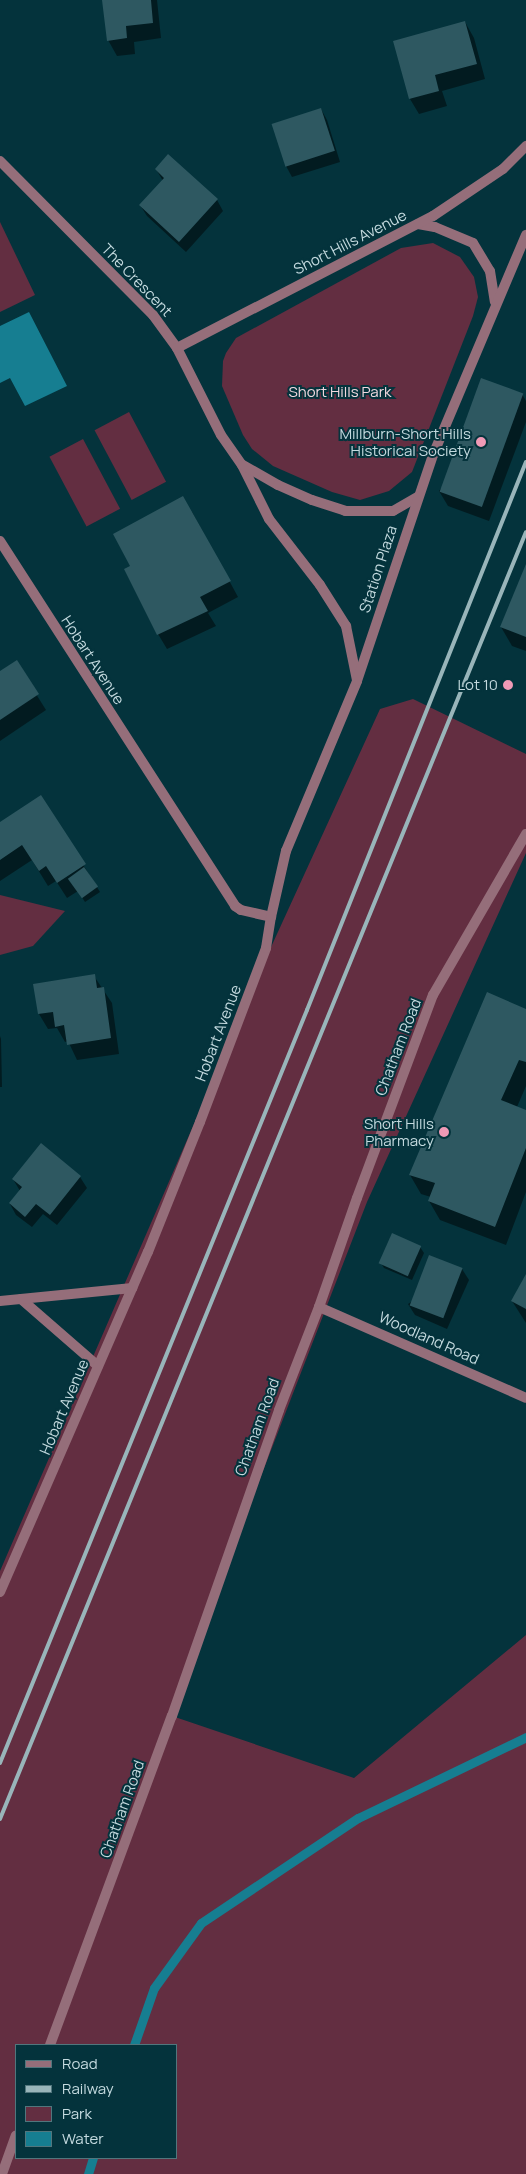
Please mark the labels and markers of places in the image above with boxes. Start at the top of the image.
place label: Millburn-Short Hills Historical Society [339,424,471,459]
marker: Millburn-Short Hills Historical Society [475,436,487,448]
place label: Lot 10 [457,676,498,694]
marker: Lot 10 [502,679,514,691]
place label: Short Hills Pharmacy [364,1114,434,1149]
marker: Short Hills Pharmacy [438,1126,450,1138]

